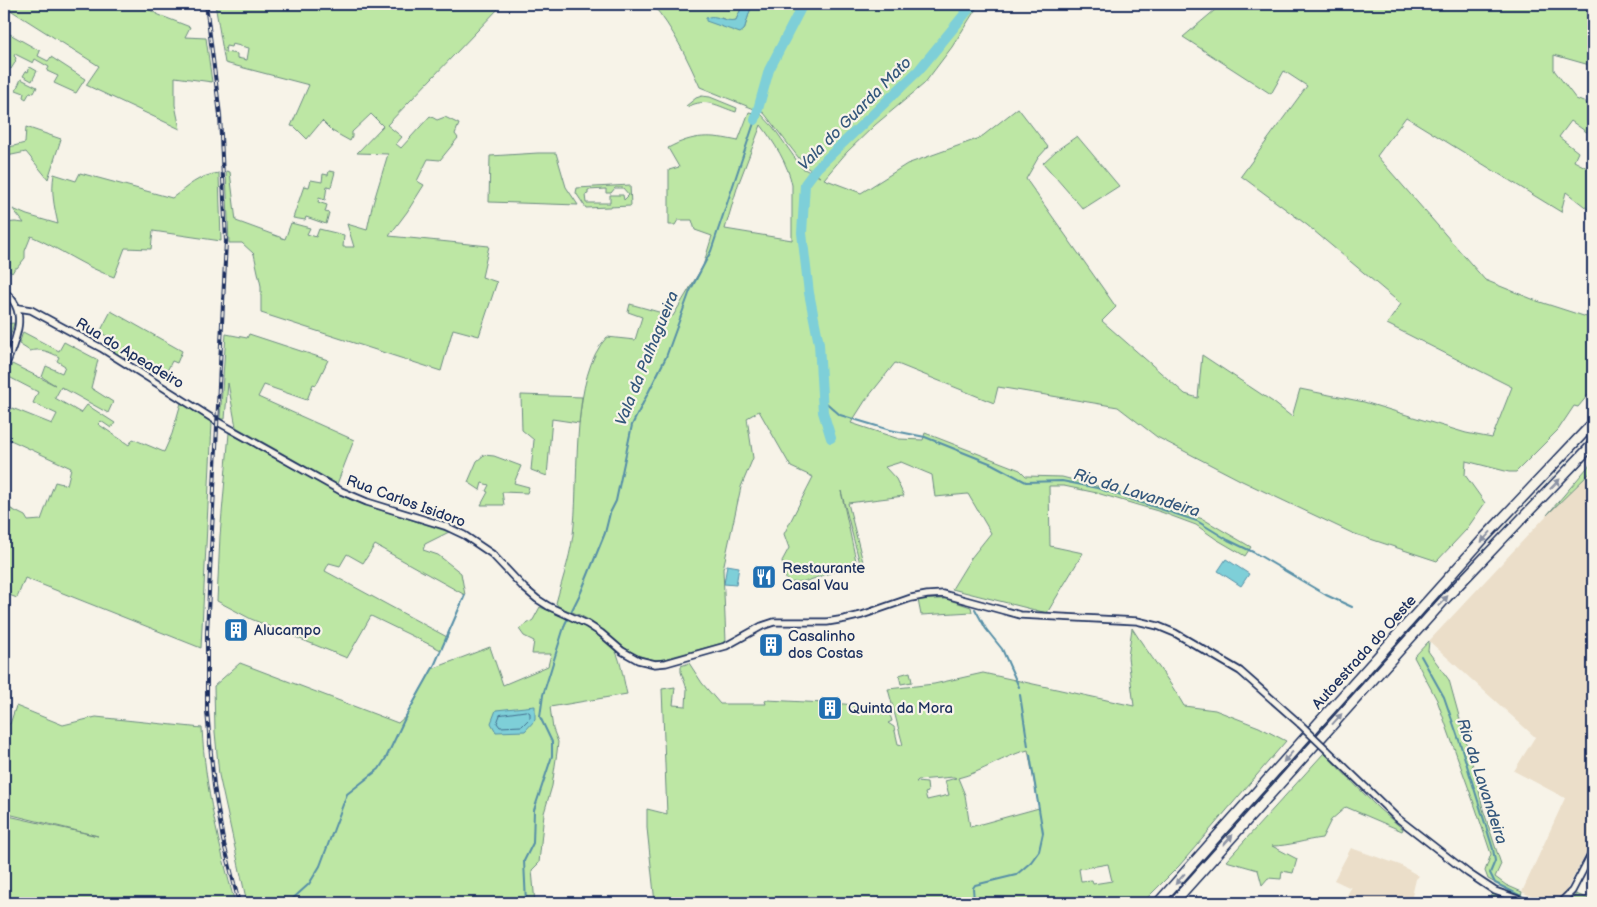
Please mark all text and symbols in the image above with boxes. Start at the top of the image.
water label: Vala do Guarda Mato [794,53,916,175]
water label: Vala da Palhagueira [612,288,683,429]
street label: Rua do Apeadeiro [72,314,187,393]
water label: Rio da Lavandeira [1071,465,1202,522]
street label: Rua Carlos Isidoro [344,471,468,532]
one-way arrow [1549,478,1561,490]
one-way arrow [1480,530,1491,543]
place label: Restaurante Casal Vau [782,559,865,595]
restaurant icon: Restaurante Casal Vau [751,564,777,590]
street label: Autoestrada do Oeste [1308,591,1421,713]
one-way arrow [1437,596,1449,608]
building icon: Alucampo [223,617,249,643]
place label: Alucampo [254,621,321,640]
place label: Casalinho dos Costas [788,627,864,663]
building icon: Casalinho dos Costas [758,632,784,658]
building icon: Quinta da Mora [817,695,843,721]
place label: Quinta da Mora [848,699,953,718]
one-way arrow [1331,713,1343,725]
water label: Rio da Lavandeira [1452,716,1511,847]
one-way arrow [1282,751,1294,763]
one-way arrow [1223,834,1234,847]
one-way arrow [1174,872,1185,885]

